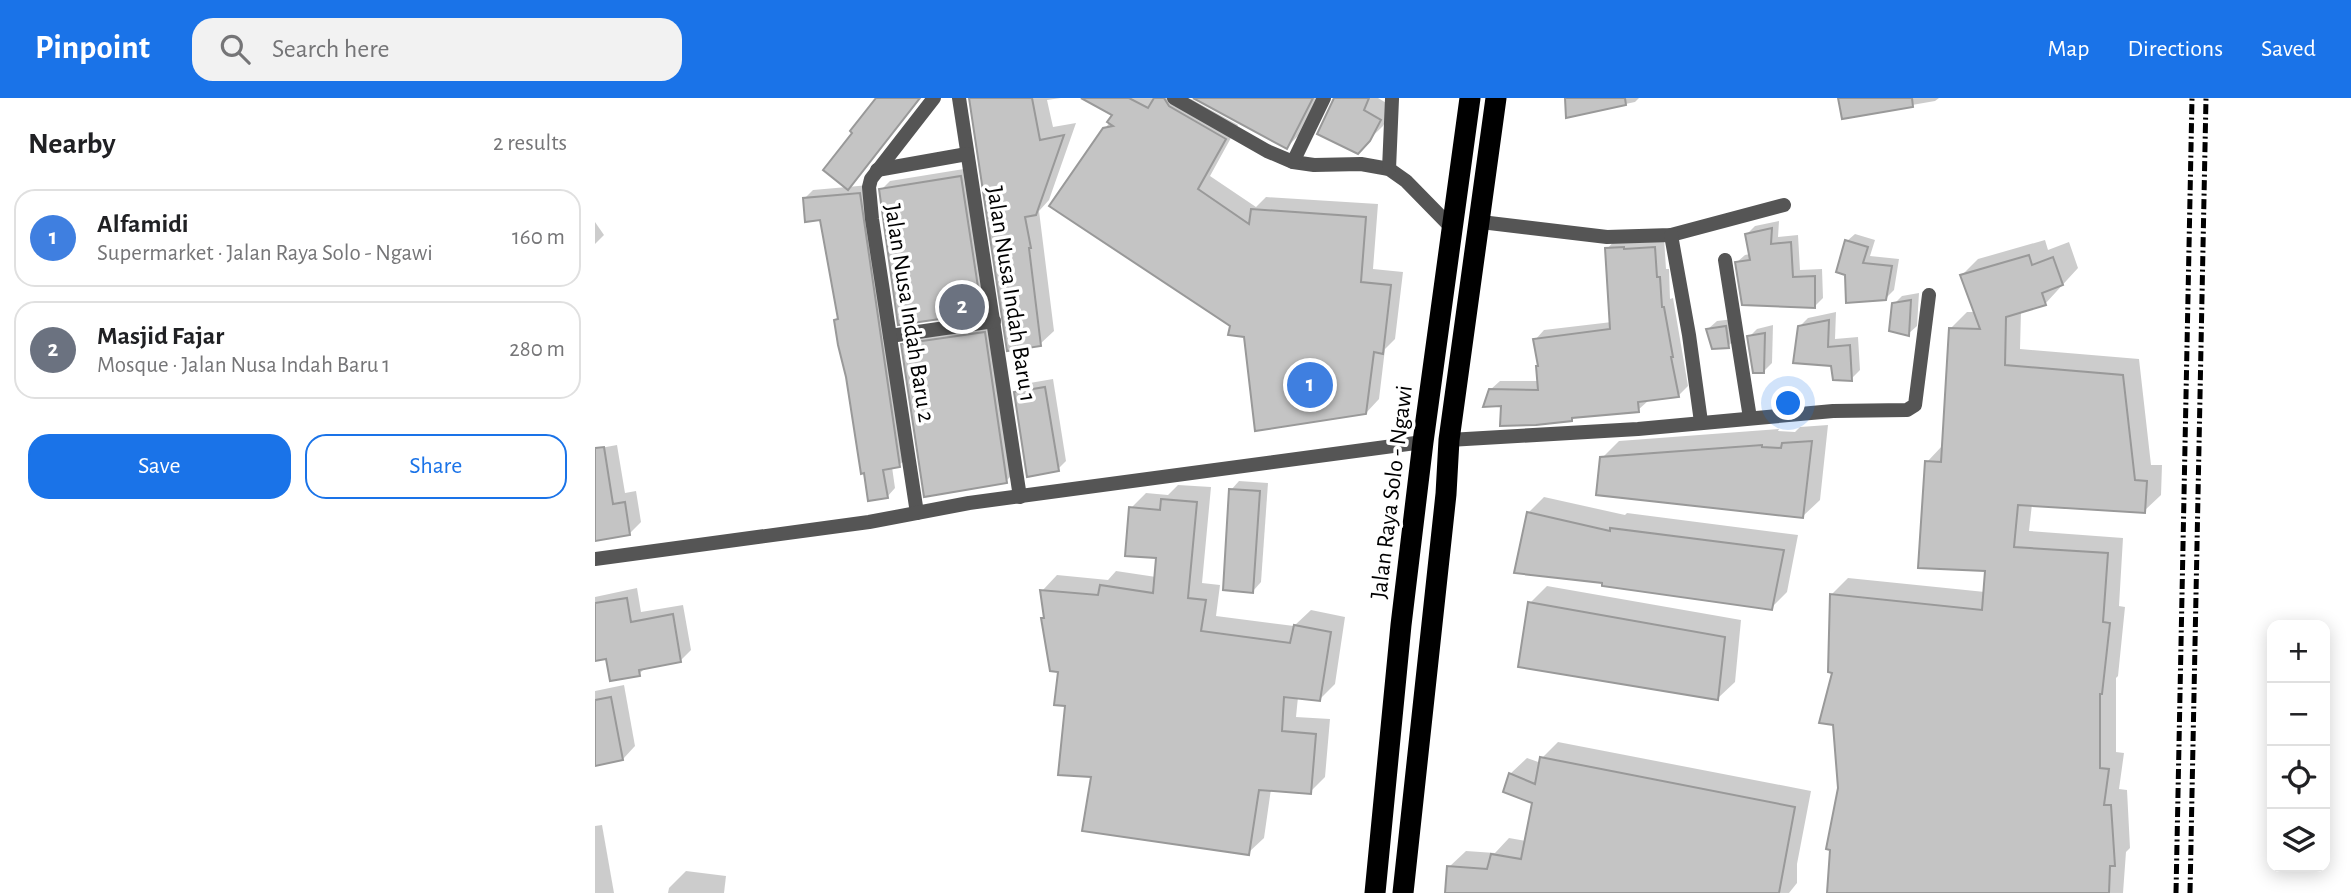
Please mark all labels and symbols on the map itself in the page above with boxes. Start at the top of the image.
street label: Jalan Nusa Indah Baru 1 [982,185,1040,404]
street label: Jalan Nusa Indah Baru 2 [880,202,938,424]
pin: 2 [939,281,985,333]
pin: 1 [1287,359,1333,411]
street label: Jalan Raya Solo - Ngawi [1367,384,1417,600]
your location [1771,386,1805,420]

